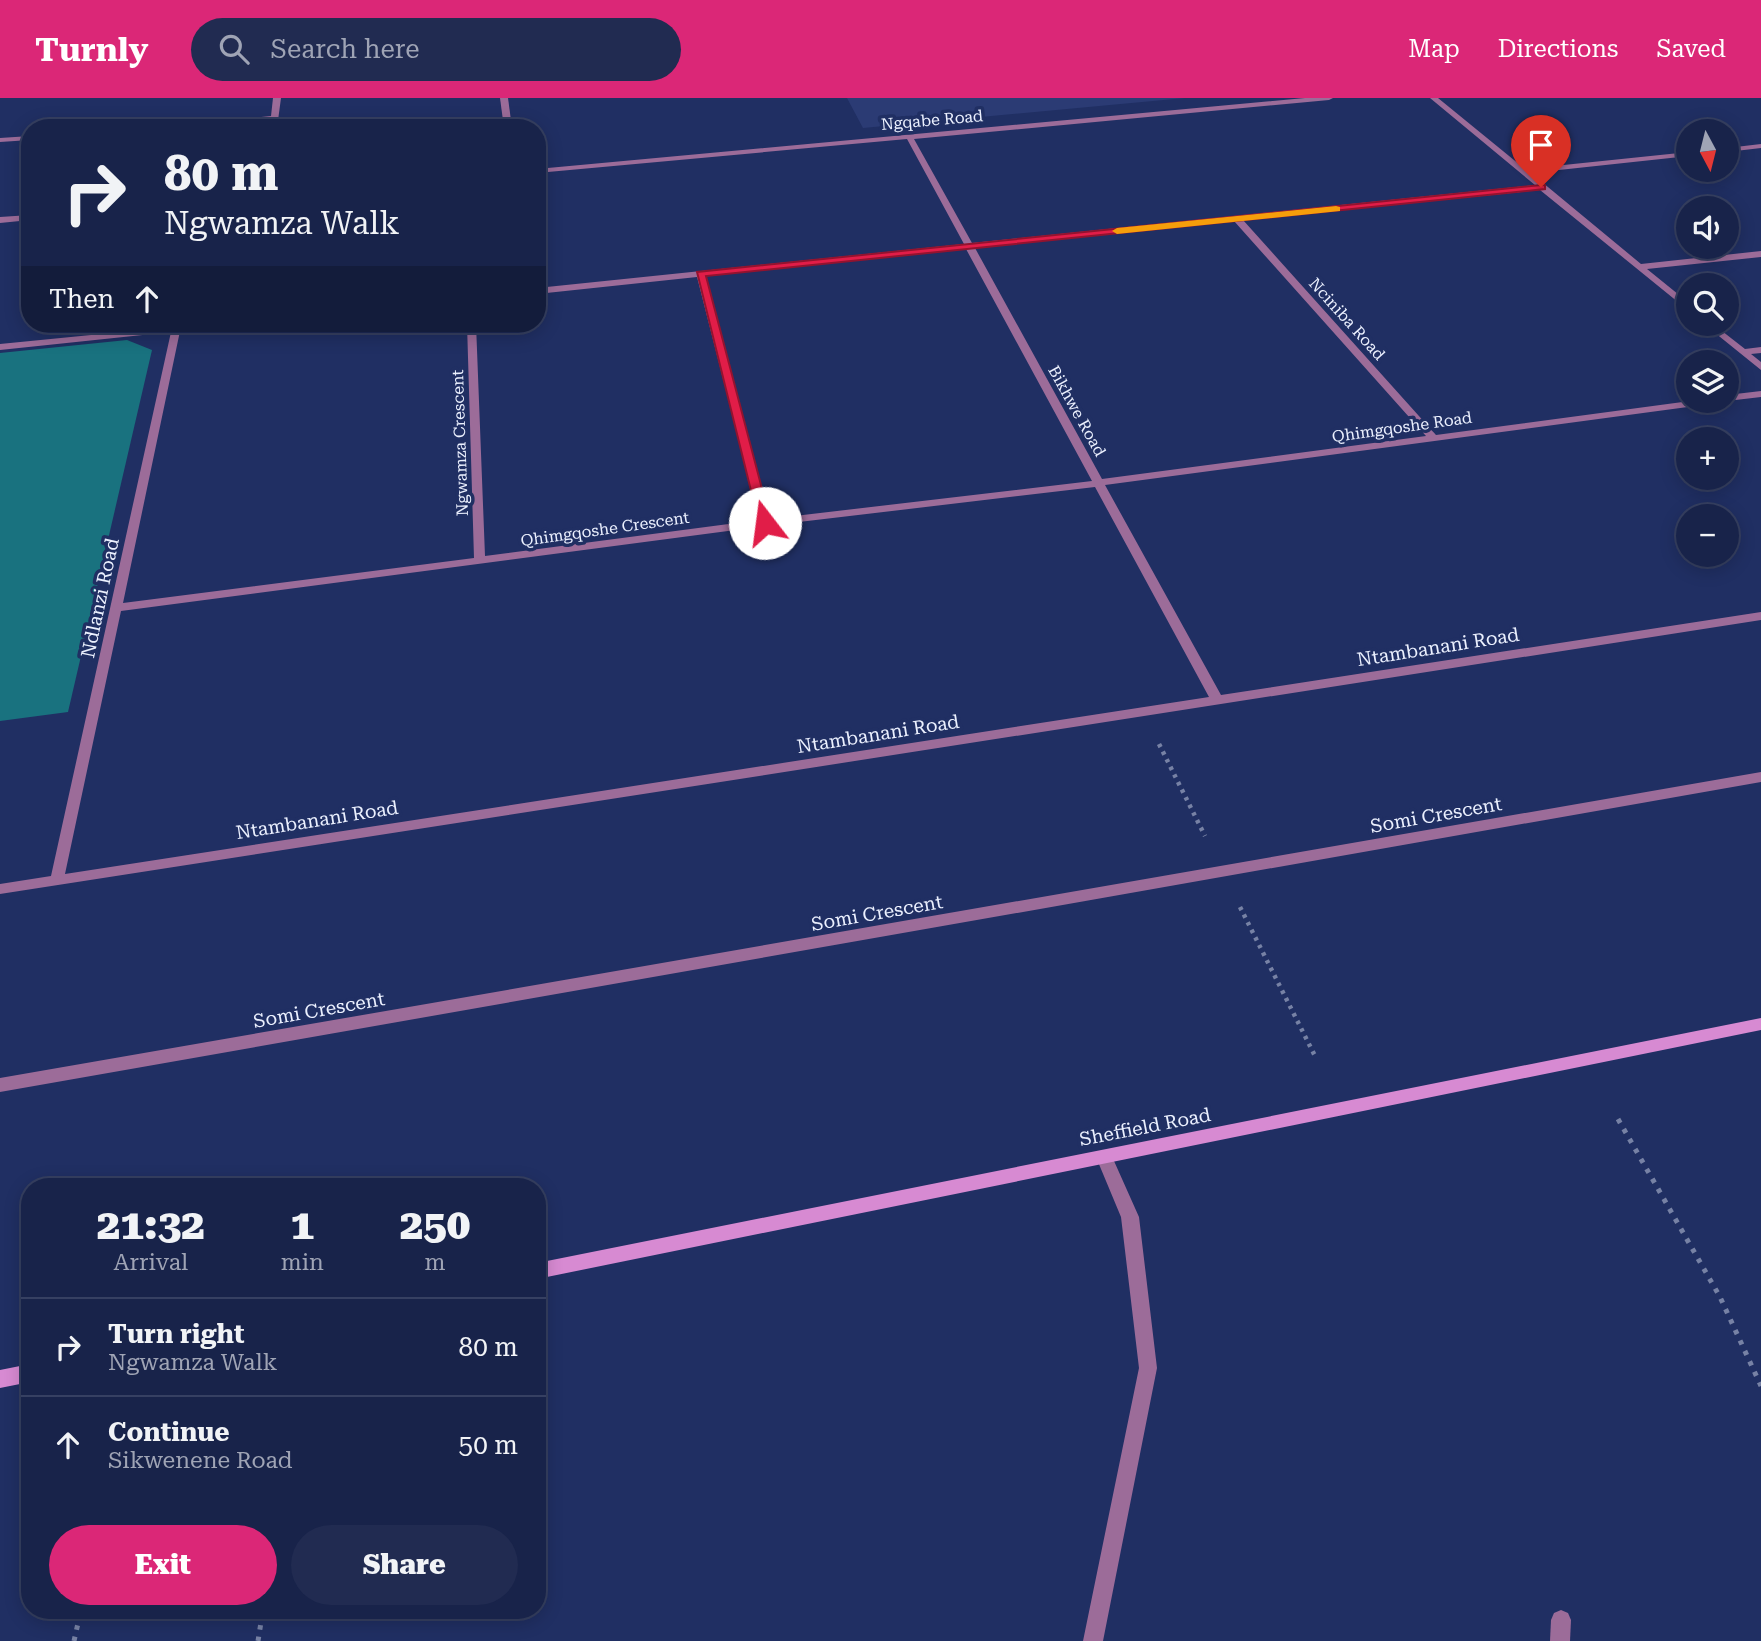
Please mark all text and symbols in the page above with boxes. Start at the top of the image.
search box [191,18,681,81]
text: Turnly [35,30,149,69]
icon: search [215,30,253,68]
text: Search here [271,34,419,64]
text: Map [1408,35,1460,63]
text: Directions [1498,35,1618,63]
text: Saved [1656,35,1726,63]
street label: Ngqabe Road [880,106,984,134]
pin [1511,115,1571,187]
north arrow [1676,119,1740,182]
map controls [1676,119,1739,567]
icon: arrive [1522,126,1560,164]
text: 80 m [164,145,279,202]
icon: right [49,147,140,238]
button: sound [1676,196,1739,259]
text: Ngwamza Walk [164,204,399,242]
button: search [1676,273,1739,336]
street label: Nciniba Road [1305,274,1389,364]
icon: ahead [128,280,166,318]
text: Then [49,284,114,314]
button: layers [1676,350,1739,413]
street label: Bikhwe Road [1044,362,1110,460]
street label: Ngwamza Crescent [448,369,472,517]
street label: Qhimgqoshe Road [1331,408,1473,446]
button: + [1676,427,1739,490]
position arrow [728,486,802,560]
button: − [1676,504,1739,567]
street label: Qhimgqoshe Crescent [519,508,691,550]
street label: Ndlanzi Road [76,536,124,660]
street label: Ntambanani Road [1355,623,1521,671]
street label: Ntambanani Road [795,710,961,758]
street label: Somi Crescent [1368,792,1504,838]
street label: Ntambanani Road [234,796,400,844]
street label: Somi Crescent [809,890,945,936]
street label: Somi Crescent [251,987,387,1033]
street label: Sheffield Road [1077,1103,1213,1151]
text: 21:32 [97,1200,205,1249]
text: 1 [290,1200,314,1249]
text: 250 [400,1200,470,1249]
text: Arrival [113,1249,188,1276]
text: min [281,1249,324,1276]
text: m [424,1249,445,1276]
text: Turn right [108,1319,244,1349]
icon: right [49,1328,87,1366]
text: 80 m [459,1332,518,1362]
text: Ngwamza Walk [108,1349,277,1376]
text: Continue [108,1417,230,1447]
icon: ahead [49,1426,87,1464]
text: 50 m [459,1430,518,1460]
text: Sikwenene Road [108,1447,292,1474]
button: Exit [49,1525,277,1605]
button: Share [291,1525,518,1605]

